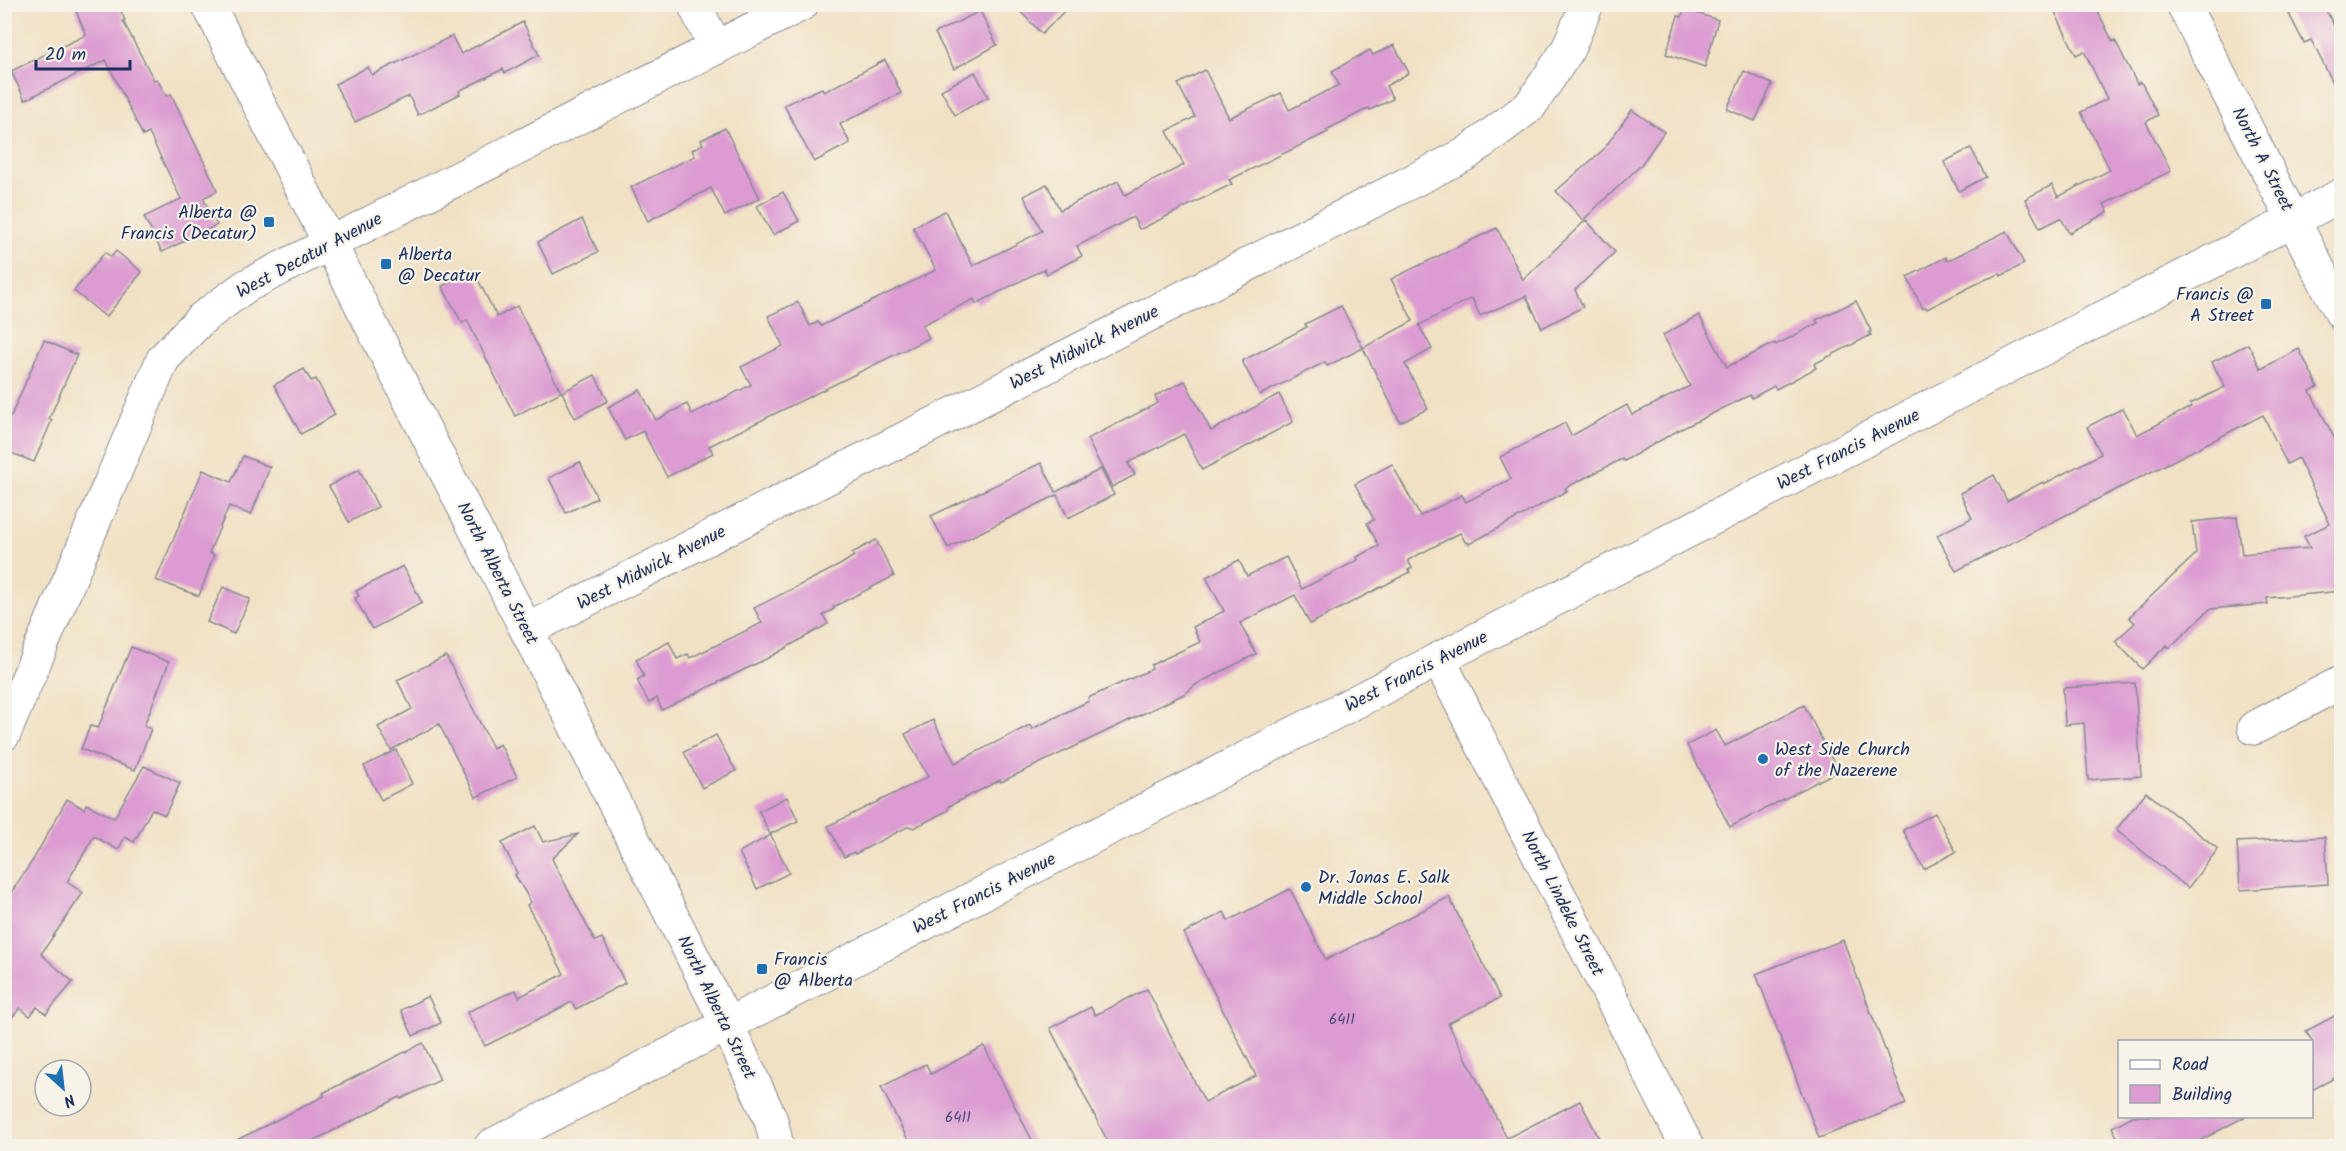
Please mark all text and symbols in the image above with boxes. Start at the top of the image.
scale bar [36,33,130,71]
text: 20 m [45,41,86,70]
street label: North A Street [2223,102,2301,218]
place label: Alberta @ Francis (Decatur) [121,199,257,249]
street label: West Decatur Avenue [231,205,388,307]
marker: Alberta @ Francis (Decatur) [262,215,276,229]
place label: Alberta @ Decatur [398,241,481,291]
marker: Alberta @ Decatur [379,257,393,271]
place label: Francis @ A Street [2176,281,2255,331]
marker: Francis @ A Street [2259,297,2273,311]
street label: West Midwick Avenue [1005,298,1165,399]
street label: West Francis Avenue [1772,402,1925,499]
street label: North Alberta Street [448,497,546,651]
street label: West Midwick Avenue [572,518,732,619]
street label: West Francis Avenue [1340,624,1493,721]
place label: West Side Church of the Nazerene [1775,736,1910,786]
marker: West Side Church of the Nazerene [1756,752,1770,766]
street label: North Lindeke Street [1512,826,1611,983]
street label: West Francis Avenue [908,846,1061,943]
place label: Dr. Jonas E. Salk Middle School [1318,864,1450,914]
marker: Dr. Jonas E. Salk Middle School [1299,880,1313,894]
street label: North Alberta Street [668,931,764,1086]
place label: Francis @ Alberta [774,946,853,996]
marker: Francis @ Alberta [755,962,769,976]
house number: 6411 [1329,1008,1355,1032]
legend [2118,1040,2313,1118]
text: Road [2172,1051,2209,1080]
north arrow [33,1058,93,1118]
text: Building [2172,1081,2232,1110]
text: N [59,1087,79,1113]
house number: 6411 [945,1106,971,1130]

